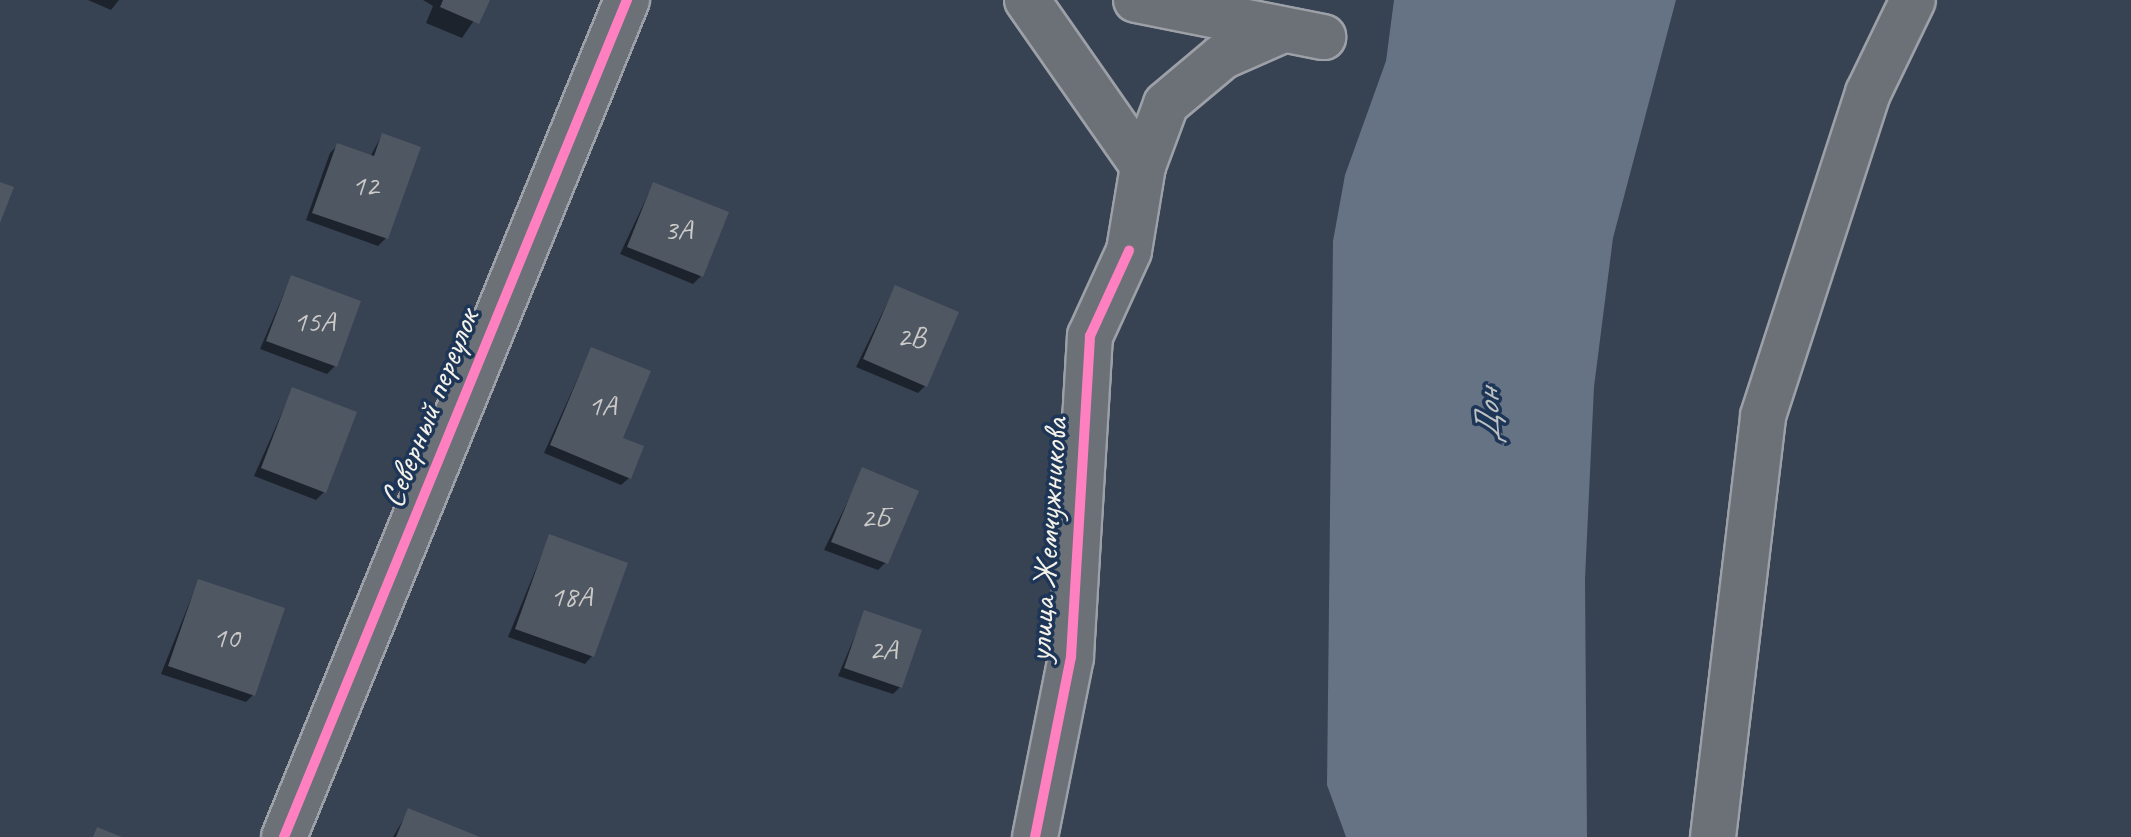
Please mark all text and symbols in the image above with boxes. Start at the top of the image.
house number: 12 [352,167,378,203]
house number: 3А [664,211,692,247]
house number: 15А [293,303,335,339]
street label: Северный переулок [371,303,487,513]
house number: 2В [897,318,925,354]
house number: 1А [588,387,616,423]
water label: Дон [1466,389,1510,443]
street label: улица Жемчужникова [1018,417,1076,663]
house number: 2Б [861,499,889,535]
house number: 18А [550,578,592,614]
house number: 10 [213,619,239,655]
house number: 2А [869,631,897,667]

